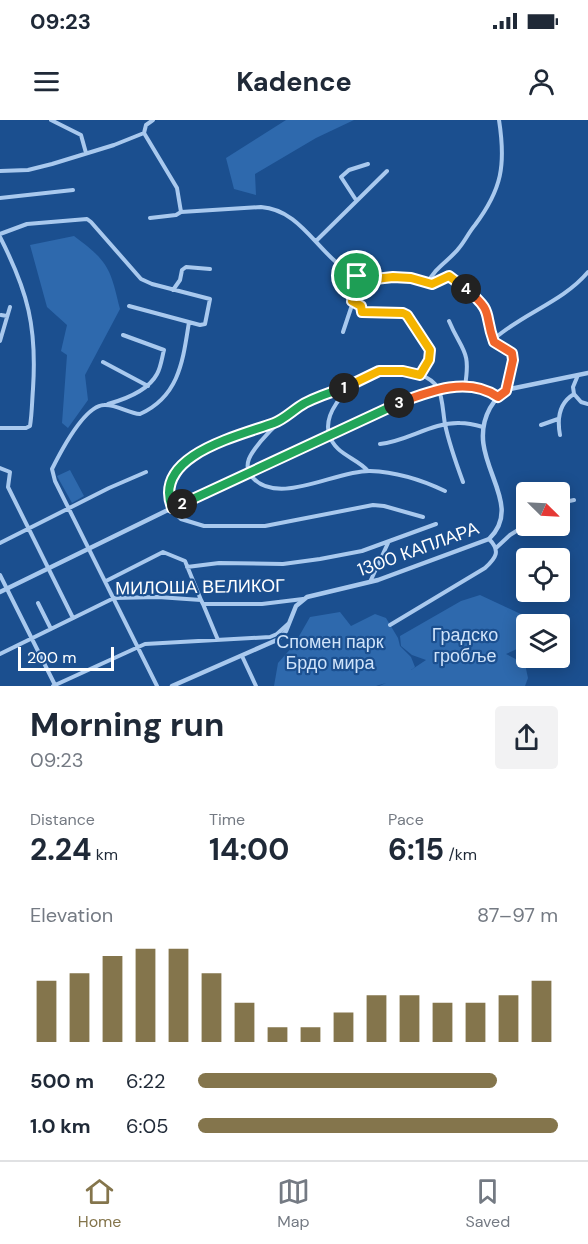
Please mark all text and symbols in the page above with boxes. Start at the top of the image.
text: 09:23 [30,7,91,36]
text: Kadence [236,64,352,99]
icon: menu [30,65,63,98]
icon: person [525,65,558,98]
pin [331,250,382,301]
icon: arrive [340,259,373,292]
pin: 4 [451,274,481,304]
text: 4 [461,278,471,299]
pin: 1 [329,373,359,403]
text: 1 [341,377,347,398]
pin: 3 [384,388,414,418]
text: 3 [394,392,404,413]
north arrow [516,482,570,536]
map controls [516,482,570,668]
pin: 2 [167,489,197,519]
text: 2 [177,493,187,514]
street label: 1300 КАПЛАРА [354,516,482,582]
button: locate [516,548,570,602]
street label: МИЛОША ВЕЛИКОГ [115,574,285,600]
button: layers [516,614,570,668]
park label: Градско гробље [432,623,498,668]
park label: Спомен парк Брдо мира [276,630,384,675]
scale bar [18,644,114,672]
text: 200 m [27,647,76,668]
text: Morning run [30,703,224,746]
button: share [495,706,558,769]
text: 09:23 [30,747,84,773]
text: Distance [30,809,95,830]
text: Time [209,809,245,830]
text: Pace [388,809,424,830]
text: 2.24 [30,830,91,869]
text: 14:00 [209,830,289,869]
text: 6:15 [388,830,444,869]
text: km [91,844,118,865]
text: /km [444,844,477,865]
text: Elevation [30,902,113,928]
text: 87–97 m [477,902,558,928]
text: 500 m [30,1068,94,1094]
text: 6:22 [126,1068,166,1094]
text: 1.0 km [30,1113,91,1139]
text: 6:05 [126,1113,168,1139]
tab: Home [78,1175,121,1232]
tab: Map [277,1175,310,1232]
tab: Saved [465,1175,510,1232]

